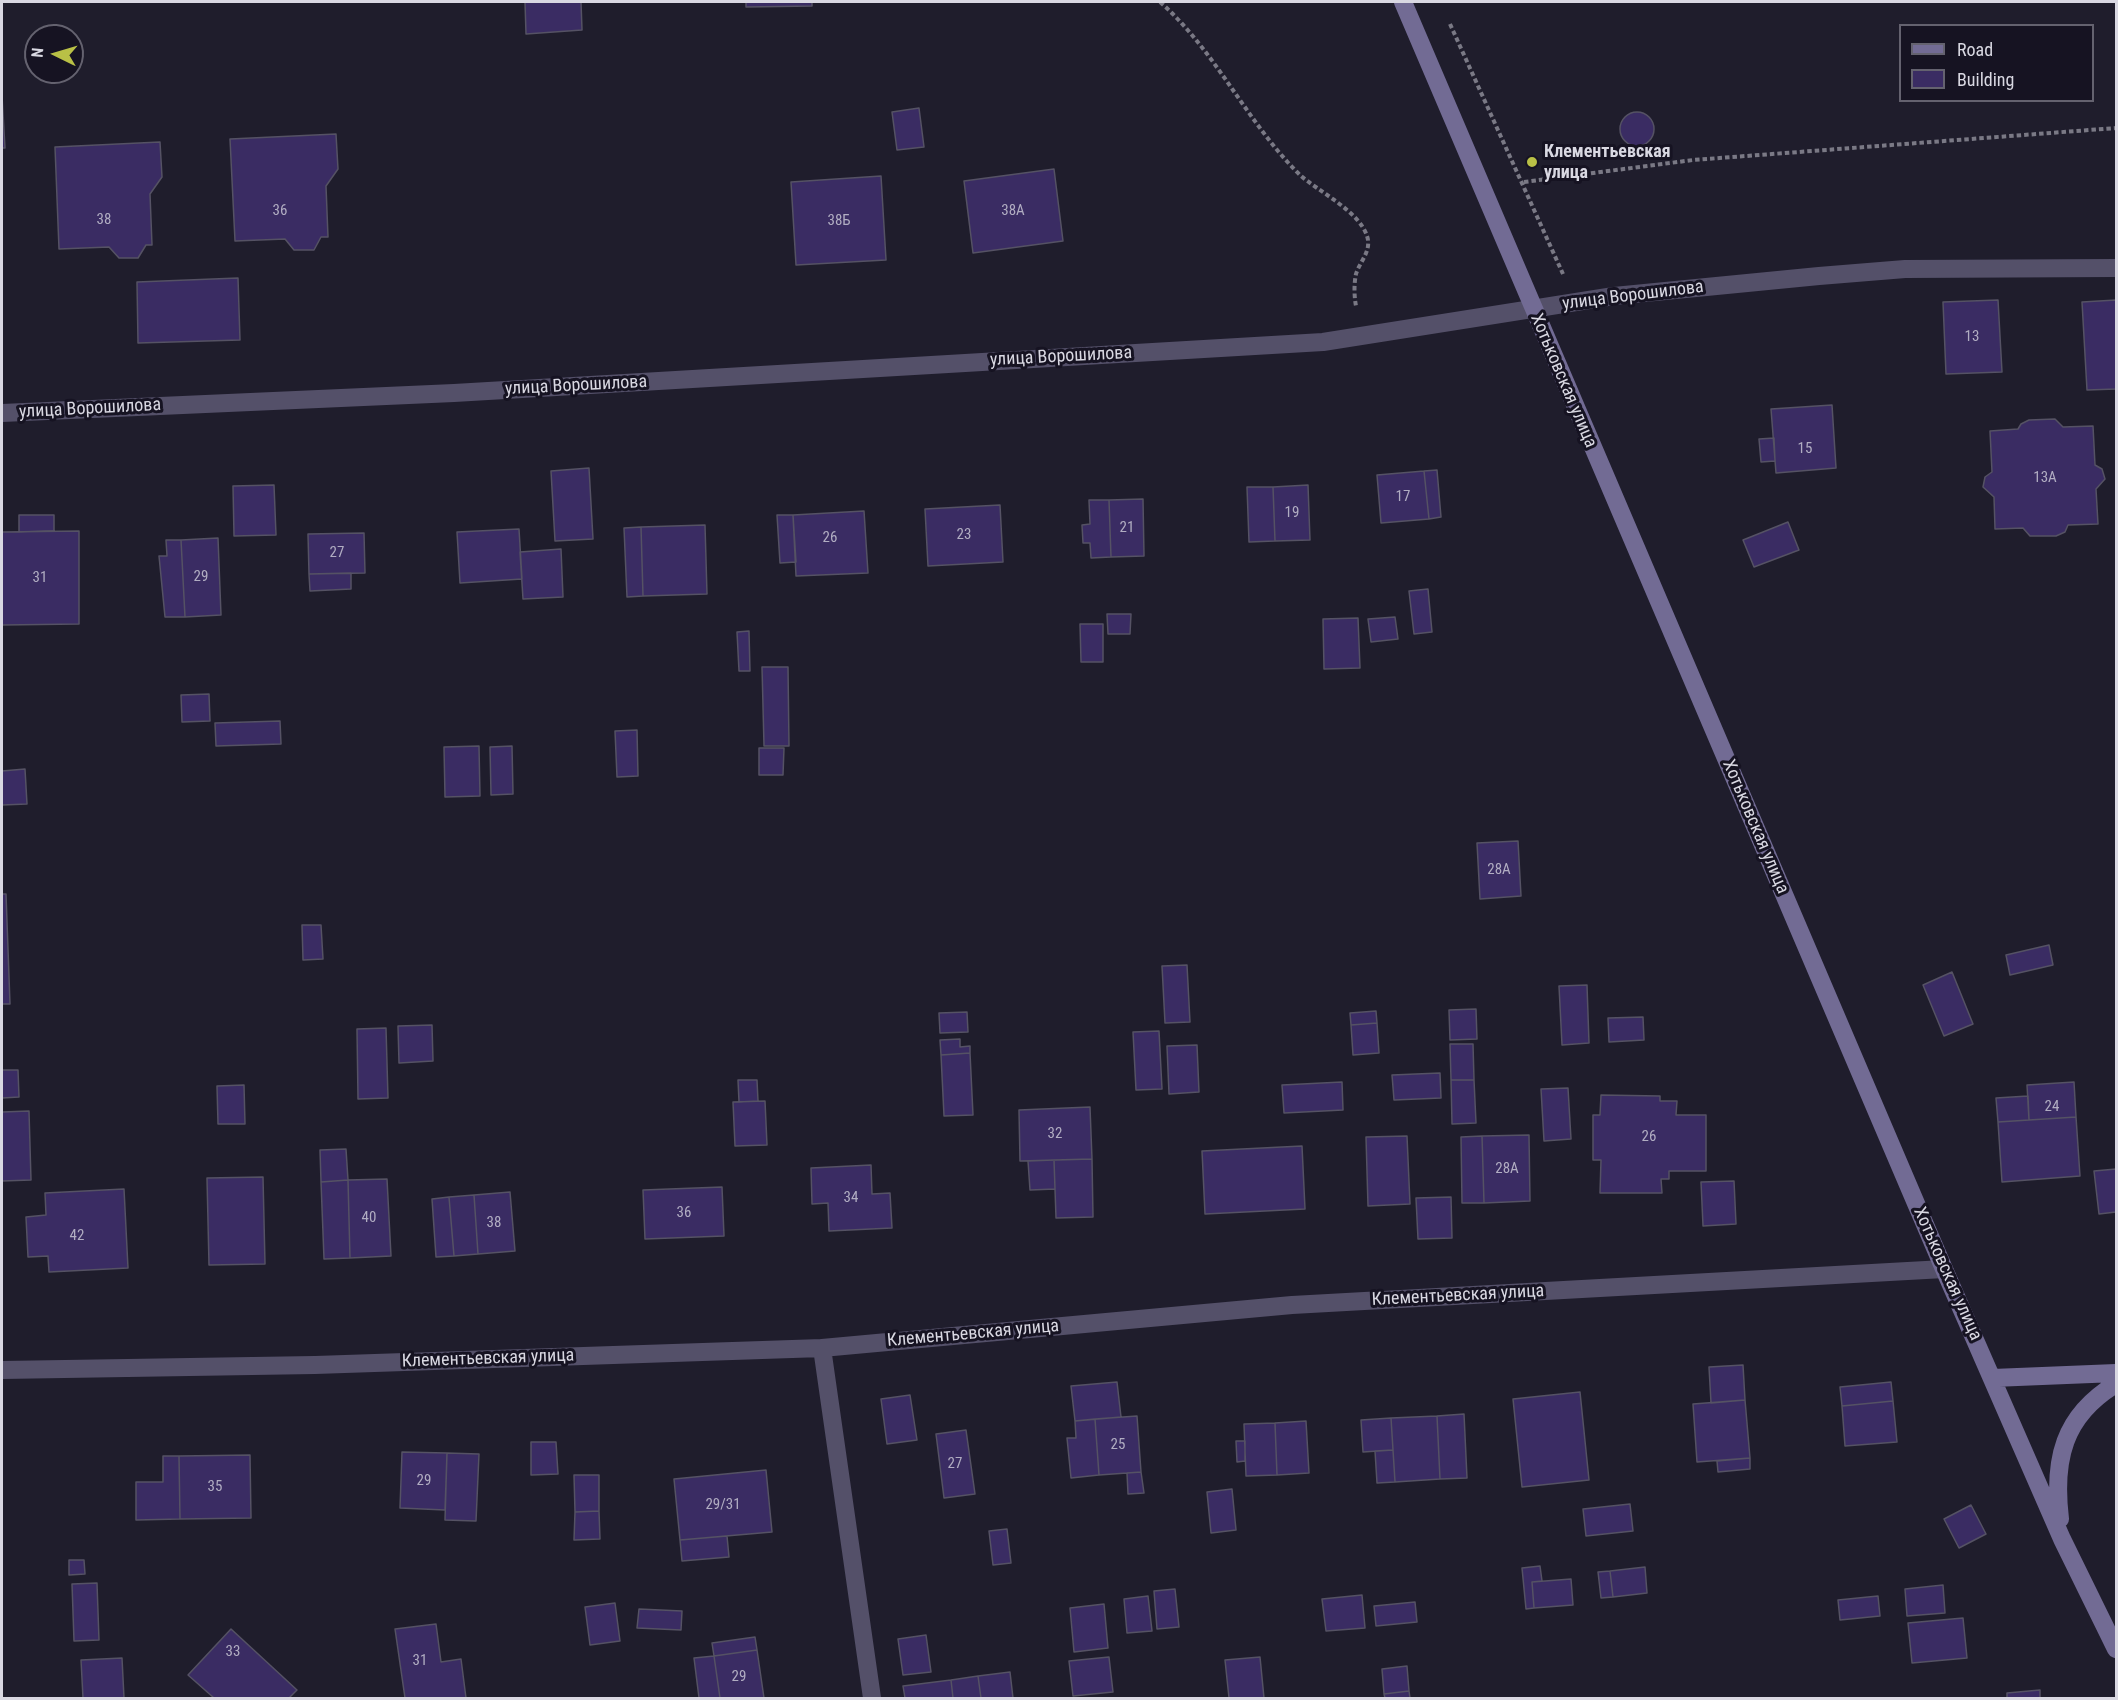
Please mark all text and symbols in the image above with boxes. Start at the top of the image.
north arrow [24,24,84,84]
legend [1899,24,2094,102]
text: Road [1957,39,1993,60]
text: N [28,47,47,58]
text: Building [1957,69,2014,90]
place label: Клементьевская улица [1544,141,1671,184]
marker: Клементьевская улица [1525,155,1539,169]
house number: 36 [273,202,287,220]
house number: 38А [1001,202,1025,220]
house number: 38 [97,211,111,229]
house number: 38Б [827,212,851,230]
street label: улица Ворошилова [1561,277,1705,315]
street label: Хотьковская улица [1525,311,1601,451]
house number: 13 [1965,328,1979,346]
street label: улица Ворошилова [989,342,1133,372]
street label: улица Ворошилова [504,371,648,401]
street label: улица Ворошилова [18,394,162,424]
house number: 15 [1798,440,1812,458]
house number: 13А [2033,469,2057,487]
house number: 17 [1396,488,1410,506]
house number: 19 [1285,504,1299,522]
house number: 21 [1120,519,1134,537]
house number: 23 [957,526,971,544]
house number: 26 [823,529,837,547]
house number: 27 [330,544,344,562]
house number: 29 [194,568,208,586]
house number: 31 [33,569,47,587]
street label: Хотьковская улица [1717,757,1793,897]
house number: 28А [1487,861,1511,879]
house number: 24 [2045,1098,2059,1116]
house number: 32 [1048,1125,1062,1143]
house number: 26 [1642,1128,1656,1146]
house number: 28А [1495,1160,1519,1178]
house number: 34 [844,1189,858,1207]
house number: 36 [677,1204,691,1222]
street label: Хотьковская улица [1908,1204,1986,1344]
house number: 40 [362,1209,376,1227]
house number: 38 [487,1214,501,1232]
house number: 42 [70,1227,84,1245]
street label: Клементьевская улица [1371,1281,1545,1311]
street label: Клементьевская улица [886,1316,1060,1352]
street label: Клементьевская улица [401,1345,575,1373]
house number: 25 [1111,1436,1125,1454]
house number: 27 [948,1455,962,1473]
house number: 29 [417,1472,431,1490]
house number: 35 [208,1478,222,1496]
house number: 29/31 [705,1496,741,1514]
house number: 33 [226,1643,240,1661]
house number: 31 [413,1652,427,1670]
house number: 29 [732,1668,746,1686]

